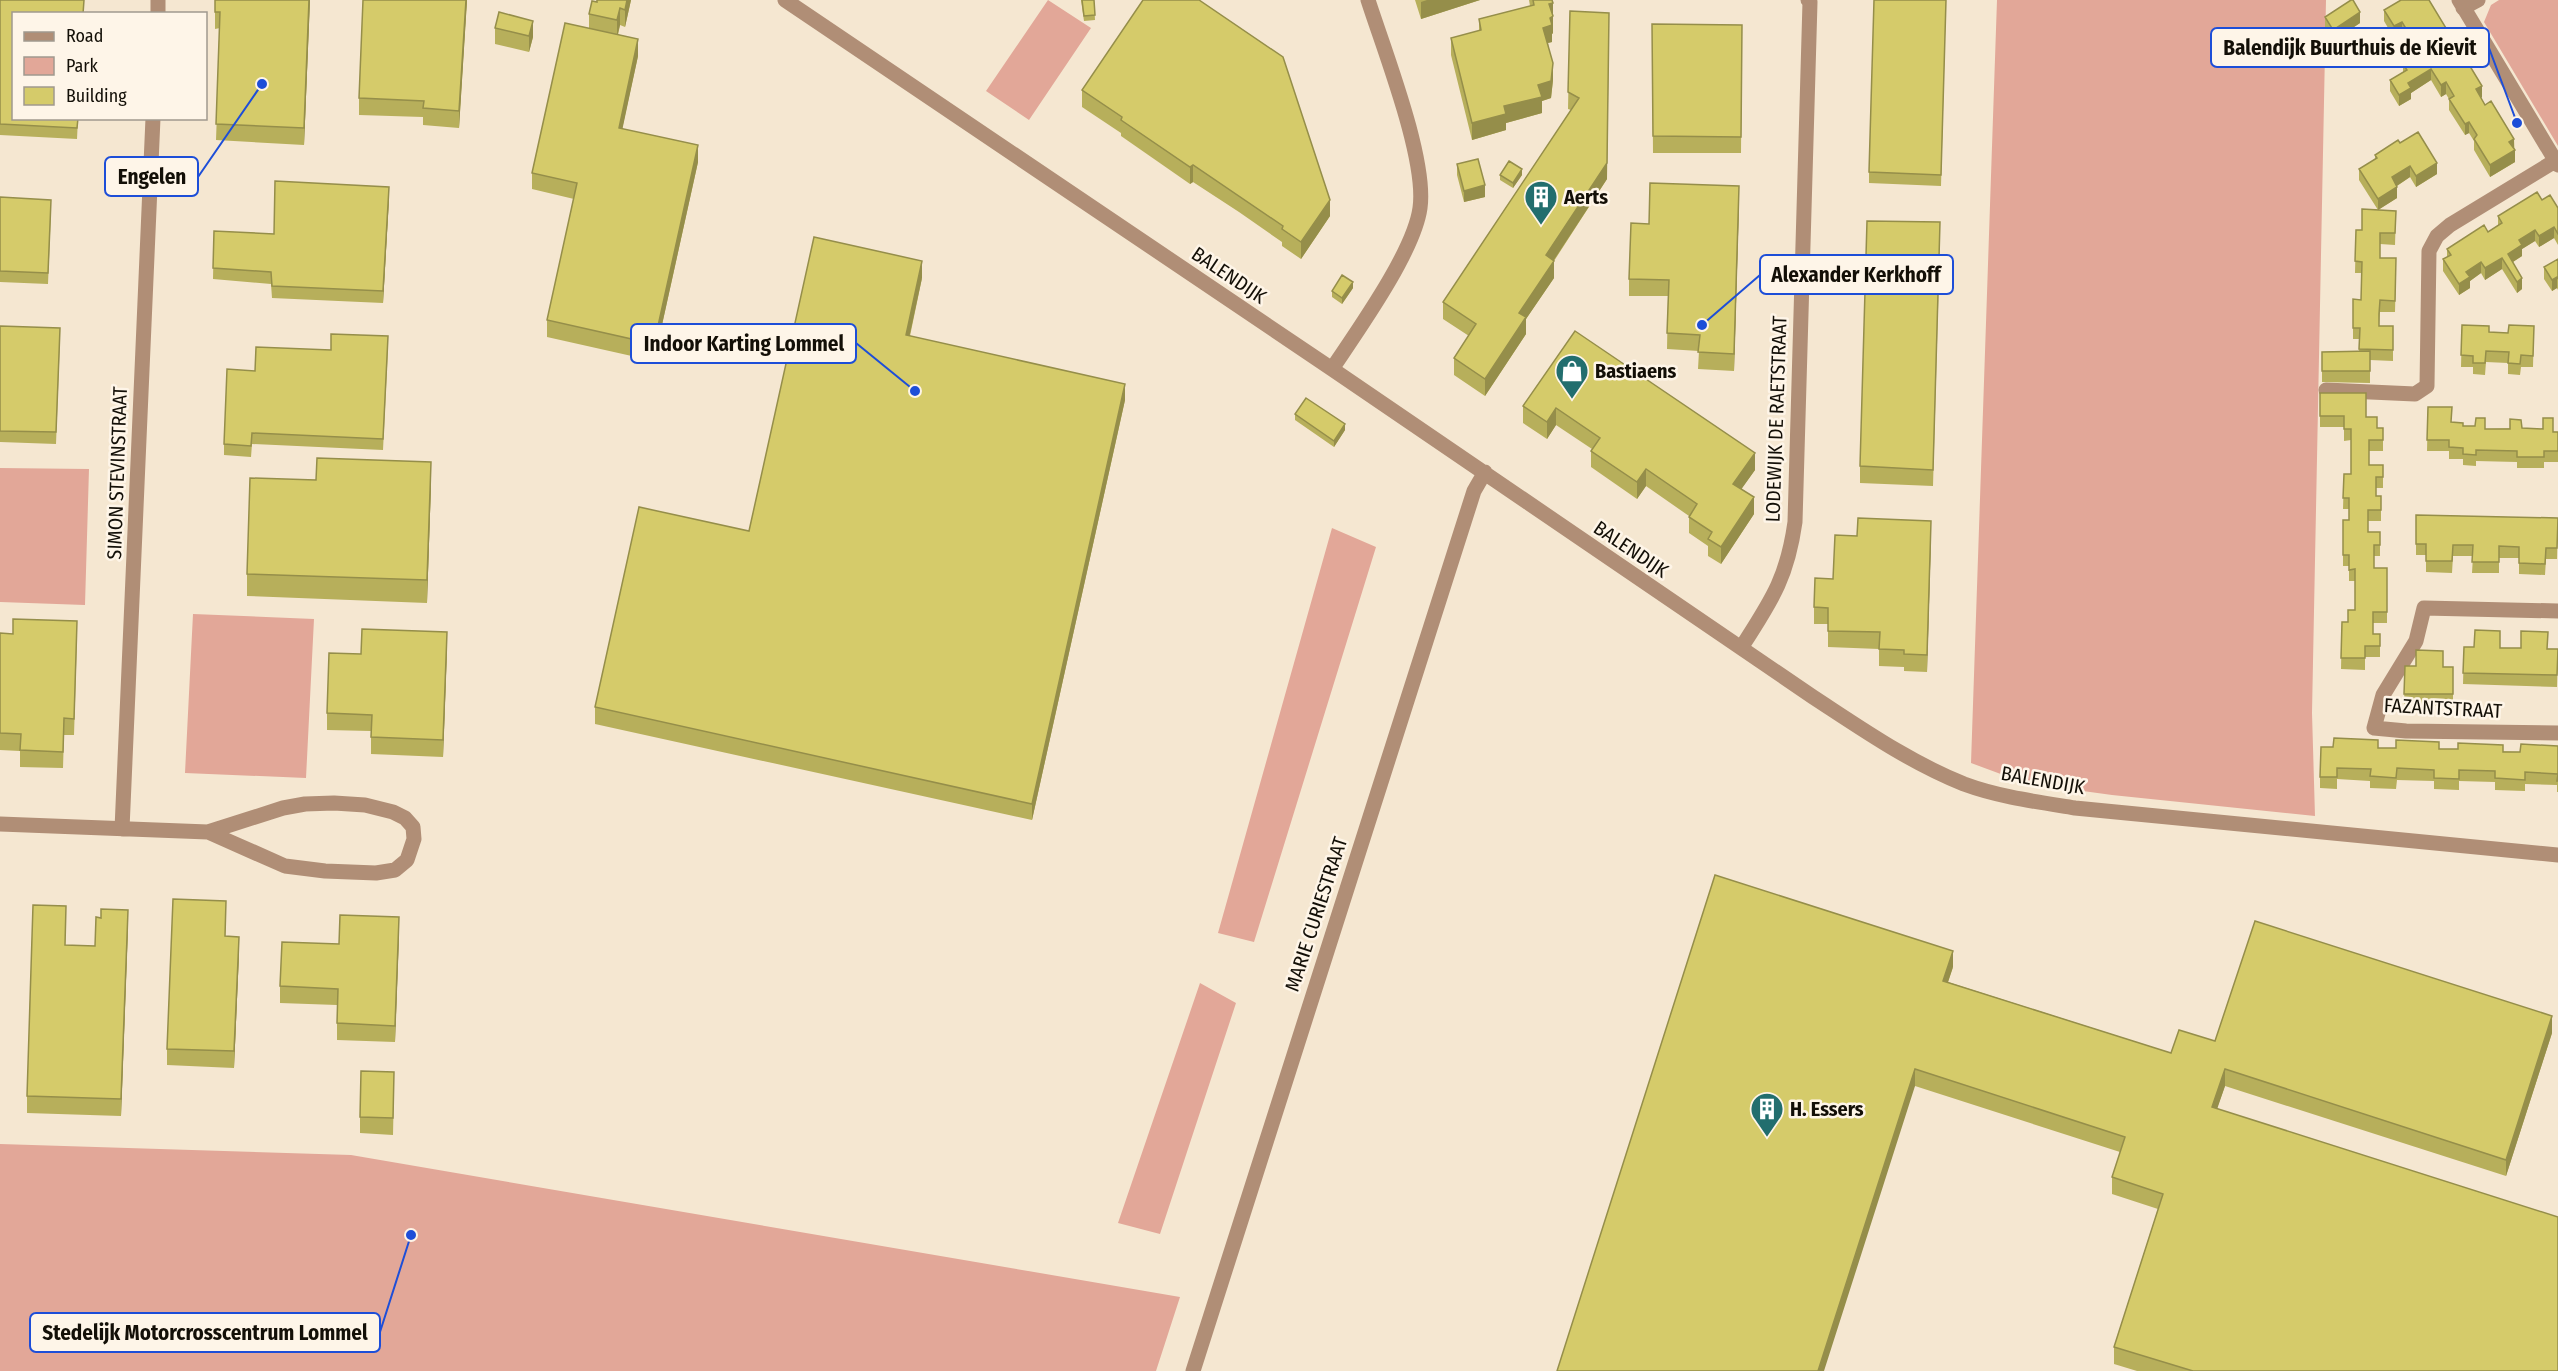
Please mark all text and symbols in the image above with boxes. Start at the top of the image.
legend [12,12,207,120]
text: Road [66,25,103,47]
callout: Balendijk Buurthuis de Kievit [2211,28,2489,67]
text: Balendijk Buurthuis de Kievit [2223,35,2477,61]
text: Park [66,55,99,77]
text: Building [66,85,127,107]
callout: Engelen [105,157,198,196]
text: Engelen [118,164,186,190]
building icon: Aerts [1523,179,1559,226]
place label: Aerts [1563,185,1608,209]
street label: BALENDIJK [1187,241,1271,309]
callout: Alexander Kerkhoff [1760,255,1953,294]
text: Alexander Kerkhoff [1770,262,1943,288]
street label: LODEWIJK DE RAETSTRAAT [1760,315,1792,523]
callout: Indoor Karting Lommel [631,324,856,363]
text: Indoor Karting Lommel [644,331,844,357]
shop icon: Bastiaens [1554,353,1590,400]
place label: Bastiaens [1595,359,1677,383]
street label: SIMON STEVINSTRAAT [102,385,132,560]
street label: BALENDIJK [1589,515,1673,583]
street label: FAZANTSTRAAT [2383,693,2503,723]
street label: BALENDIJK [1999,761,2087,799]
street label: MARIE CURIESTRAAT [1280,833,1353,994]
building icon: H. Essers [1749,1091,1785,1138]
place label: H. Essers [1790,1097,1864,1121]
callout: Stedelijk Motorcrosscentrum Lommel [30,1313,380,1352]
text: Stedelijk Motorcrosscentrum Lommel [42,1320,368,1346]

